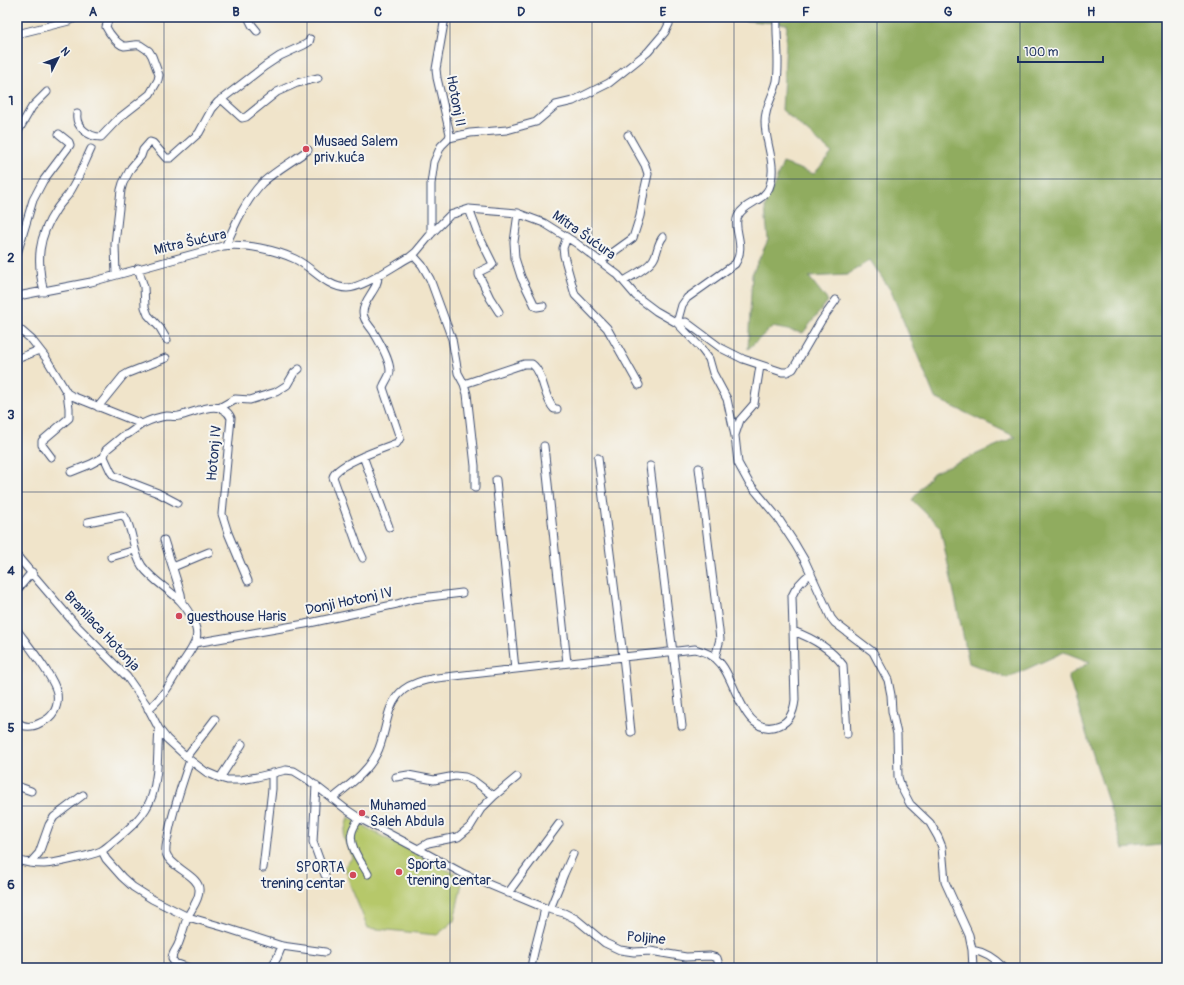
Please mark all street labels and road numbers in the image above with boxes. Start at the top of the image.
street label: Hotonj II [443,74,469,128]
street label: Mitra Šućura [549,206,620,263]
street label: Mitra Šućura [152,224,228,259]
street label: Hotonj IV [203,424,225,482]
street label: Donji Hotonj IV [304,583,394,619]
street label: Branilaca Hotonja [61,588,143,674]
street label: Poljine [626,928,666,948]

